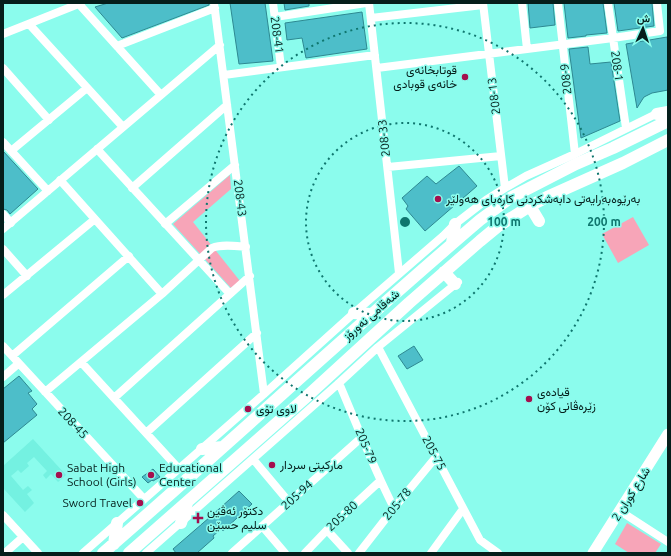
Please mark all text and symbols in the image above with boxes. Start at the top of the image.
north arrow [623,8,663,48]
text: ش [637,12,650,25]
street label: 208-41 [268,16,287,54]
street label: 208-1 [609,50,626,82]
place label: قوتابخانەی خانەی قوبادی [393,63,457,92]
street label: 208-9 [557,63,574,95]
marker: قوتابخانەی خانەی قوبادی [460,72,470,82]
street label: 208-13 [485,77,502,115]
street label: 208-33 [375,119,392,157]
street label: 208-43 [232,179,249,217]
place label: بەرێوەبەرایەتی دابەشکردنی کارەبای هەولێر [445,192,640,207]
marker: بەرێوەبەرایەتی دابەشکردنی کارەبای هەولێر [433,194,443,204]
centre of rings [398,215,412,229]
text: 100 m [487,215,521,228]
text: 200 m [587,215,621,228]
street label: شەقامی نەورۆز [339,287,403,345]
place label: قیادەی زێرەڤانی کۆن [537,385,596,414]
marker: قیادەی زێرەڤانی کۆن [524,394,534,404]
place label: لاوی تۆی [256,402,297,417]
marker: لاوی تۆی [243,404,253,414]
street label: 208-45 [56,405,91,441]
street label: 205-79 [353,426,380,466]
street label: 205-75 [420,433,449,472]
place label: ماركيتى سردار [279,458,343,473]
marker: ماركيتى سردار [267,460,277,470]
place label: Sabat High School (Girls) [67,461,137,489]
place label: Educational Center [159,461,222,488]
street label: شارع كوران 2 [609,464,655,525]
marker: Sabat High School (Girls) [54,470,64,480]
marker: Educational Center [146,470,156,480]
street label: 205-94 [278,477,315,512]
street label: 205-78 [380,485,414,522]
place label: Sword Travel [63,496,132,509]
marker: Sword Travel [135,498,145,508]
street label: 205-80 [324,498,360,533]
place label: دکتۆر ئەڤین سلیم حسێن [207,504,267,533]
marker: دکتۆر ئەڤین سلیم حسێن [192,512,204,524]

